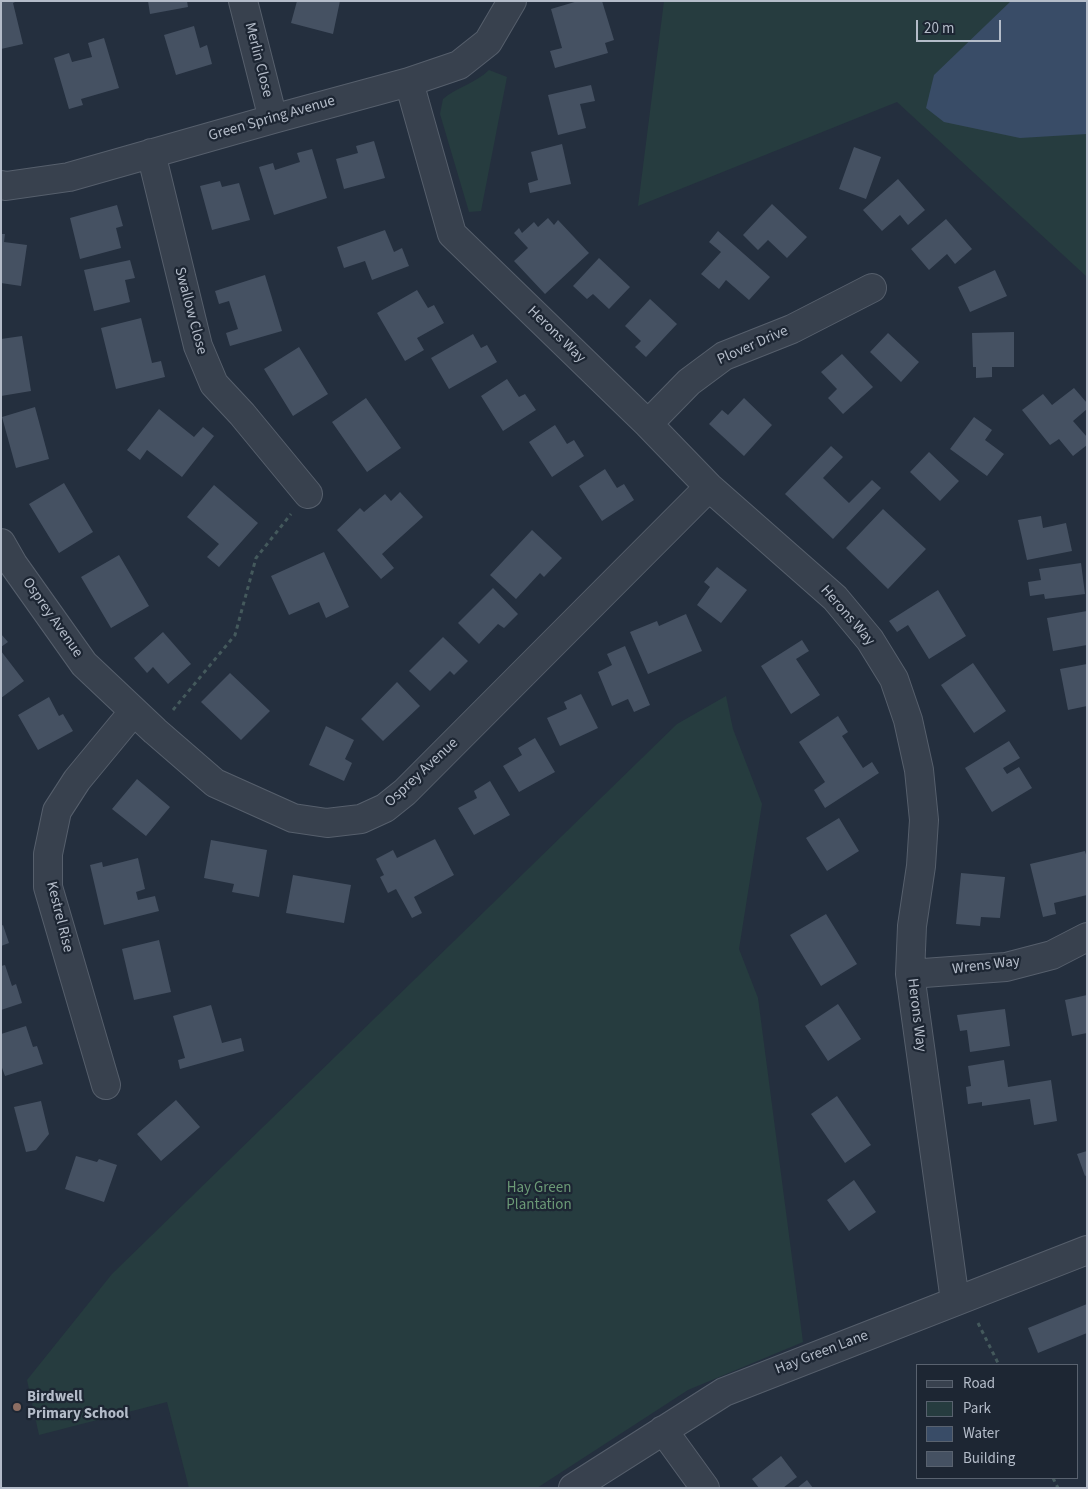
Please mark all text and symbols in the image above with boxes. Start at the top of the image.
scale bar [918,10,1003,42]
text: 20 m [924,18,954,39]
street label: Merlin Close [240,21,276,99]
street label: Green Spring Avenue [207,92,337,146]
street label: Swallow Close [170,265,210,357]
street label: Herons Way [523,303,589,367]
street label: Plover Drive [715,322,791,370]
street label: Osprey Avenue [18,575,86,661]
street label: Herons Way [816,582,878,650]
street label: Osprey Avenue [382,735,462,811]
street label: Kestrel Rise [42,880,76,954]
street label: Wrens Way [951,953,1021,979]
street label: Herons Way [903,977,929,1053]
park label: Hay Green Plantation [506,1180,572,1215]
street label: Hay Green Lane [773,1327,871,1379]
legend [916,1364,1078,1479]
text: Road [963,1373,995,1394]
place label: Birdwell Primary School [27,1389,129,1424]
text: Park [963,1398,991,1419]
marker: Birdwell Primary School [11,1401,23,1413]
text: Water [963,1423,999,1444]
text: Building [963,1448,1015,1469]

